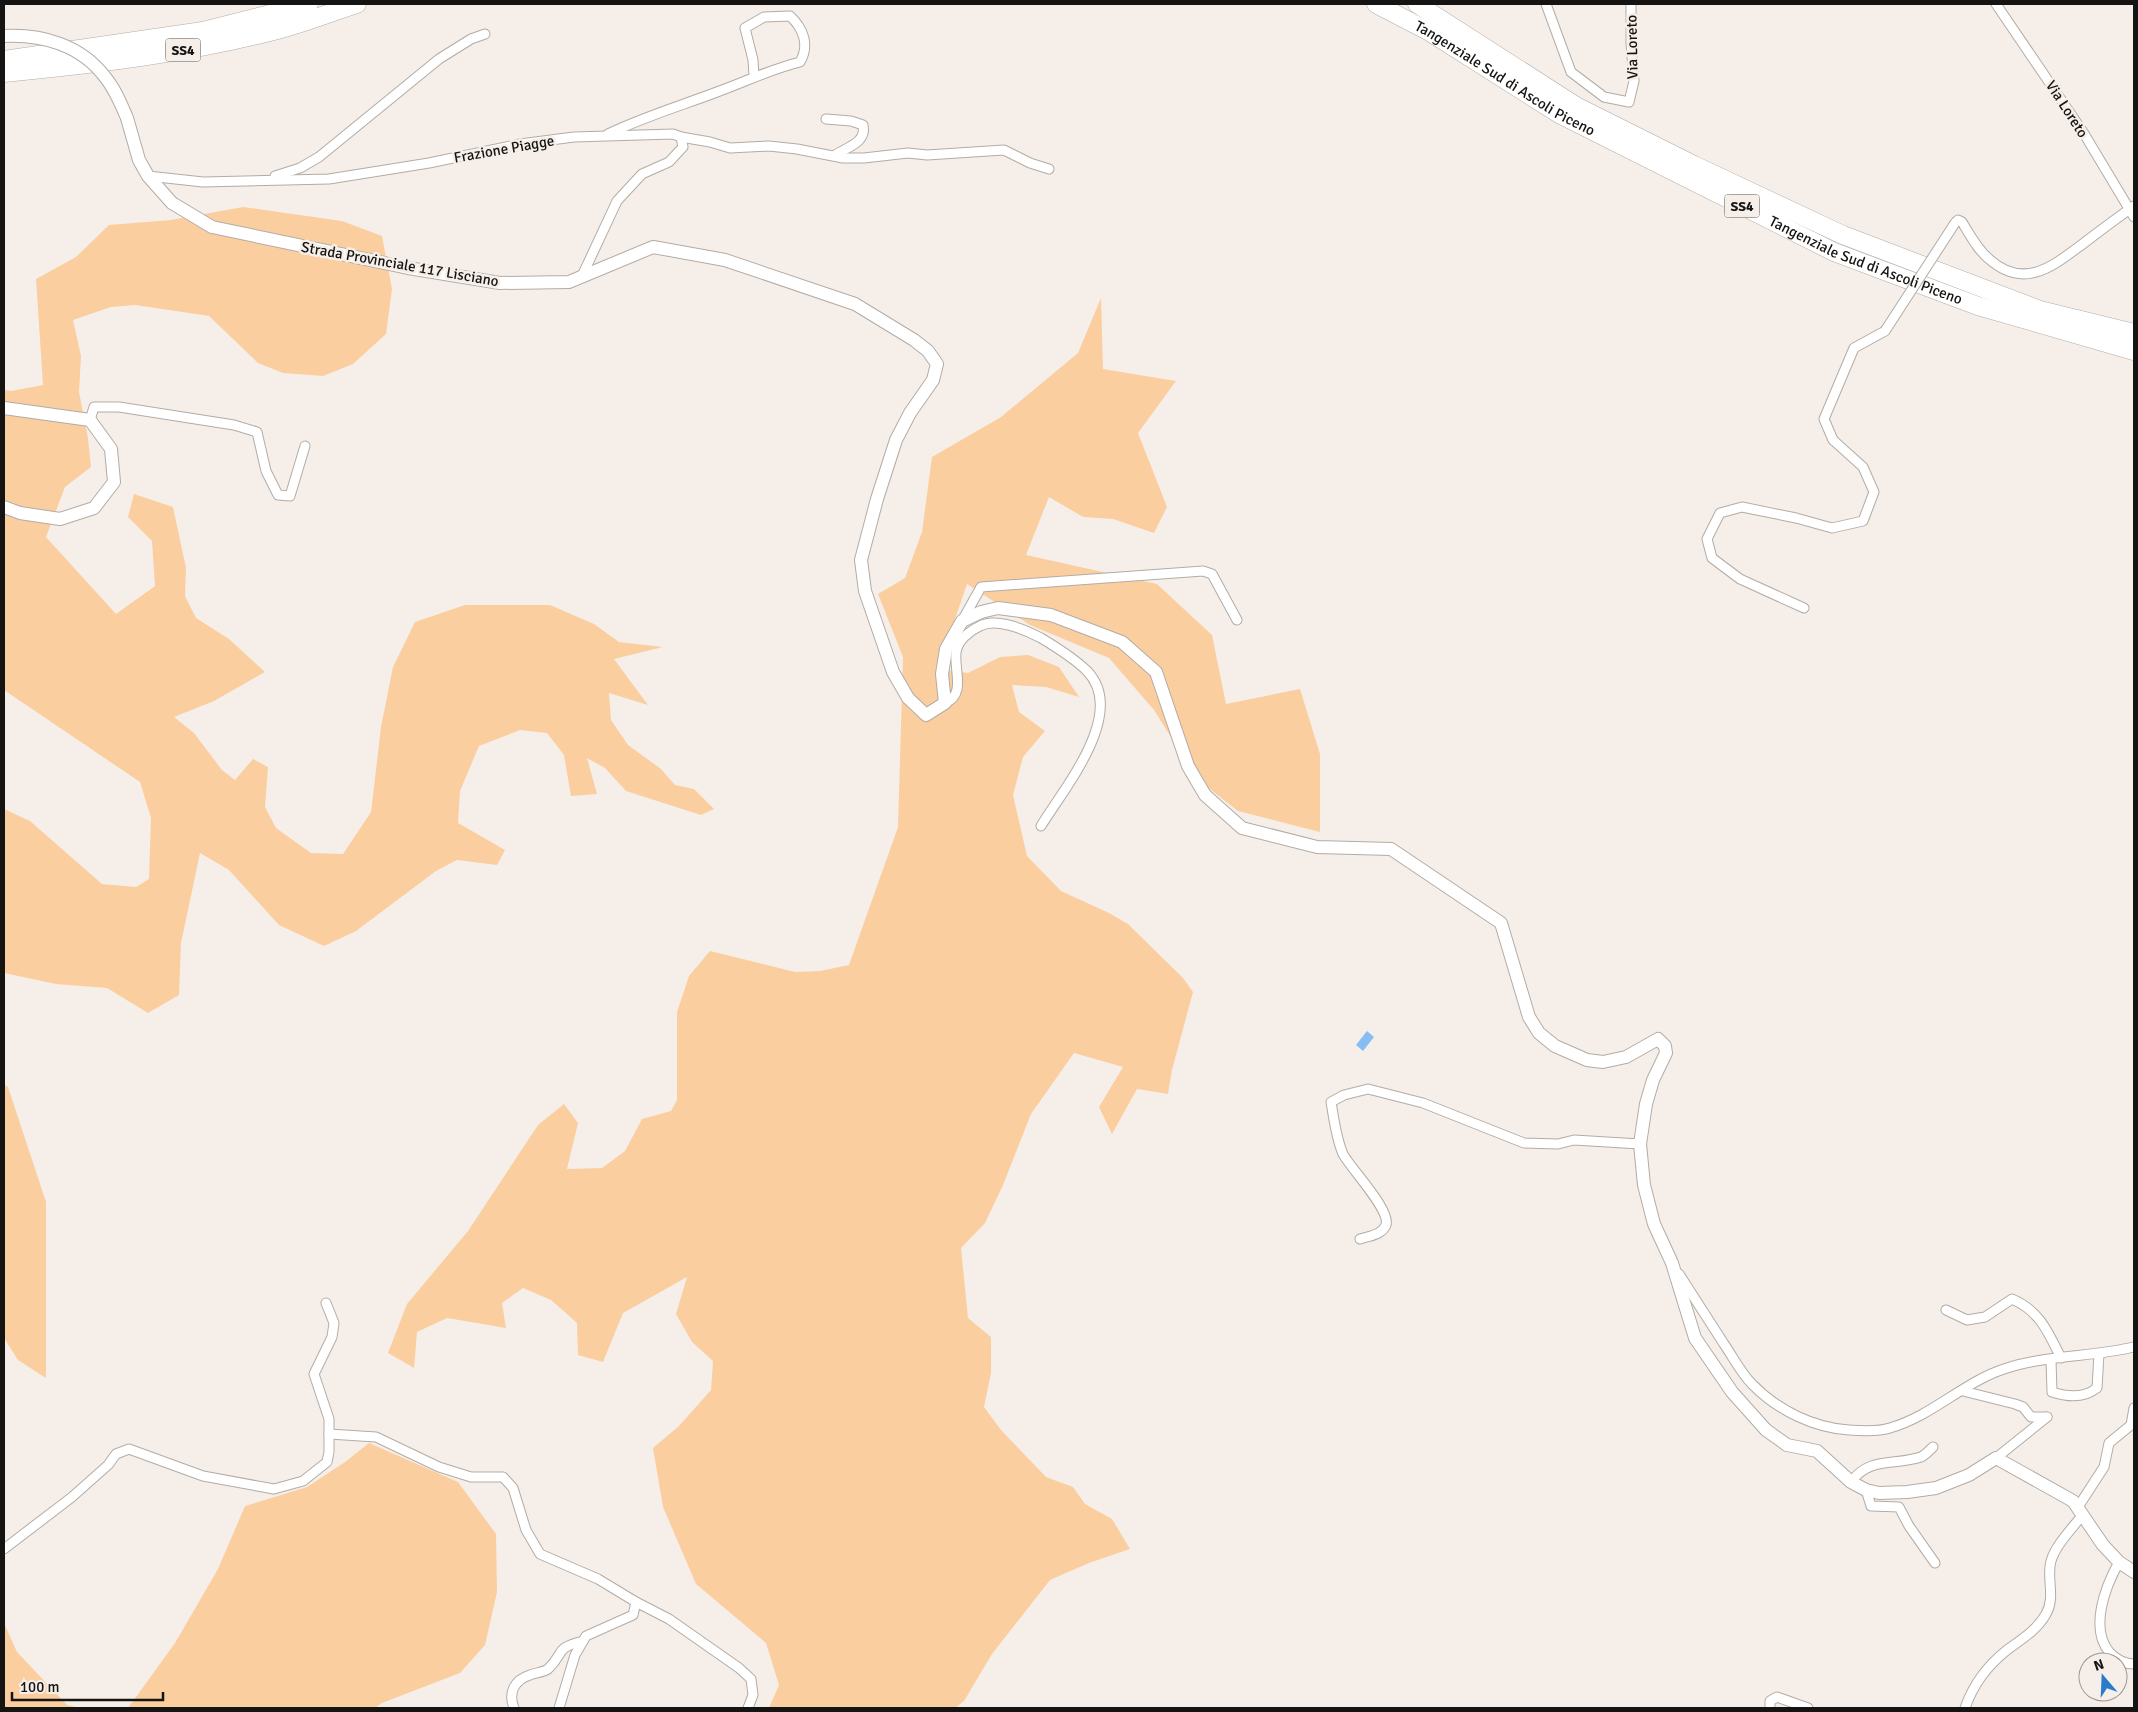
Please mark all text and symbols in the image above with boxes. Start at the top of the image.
street label: Via Loreto [1622,14,1642,79]
street label: Tangenziale Sud di Ascoli Piceno [1412,17,1598,140]
road number: SS4 [166,38,200,62]
street label: Via Loreto [2042,77,2092,141]
street label: Frazione Piagge [452,131,556,167]
road number: SS4 [1724,195,1760,218]
street label: Tangenziale Sud di Ascoli Piceno [1766,212,1965,308]
street label: Strada Provinciale 117 Lisciano [300,238,500,290]
north arrow [2078,1652,2128,1702]
text: N [2092,1656,2106,1675]
scale bar [12,1670,164,1702]
text: 100 m [20,1678,60,1696]

